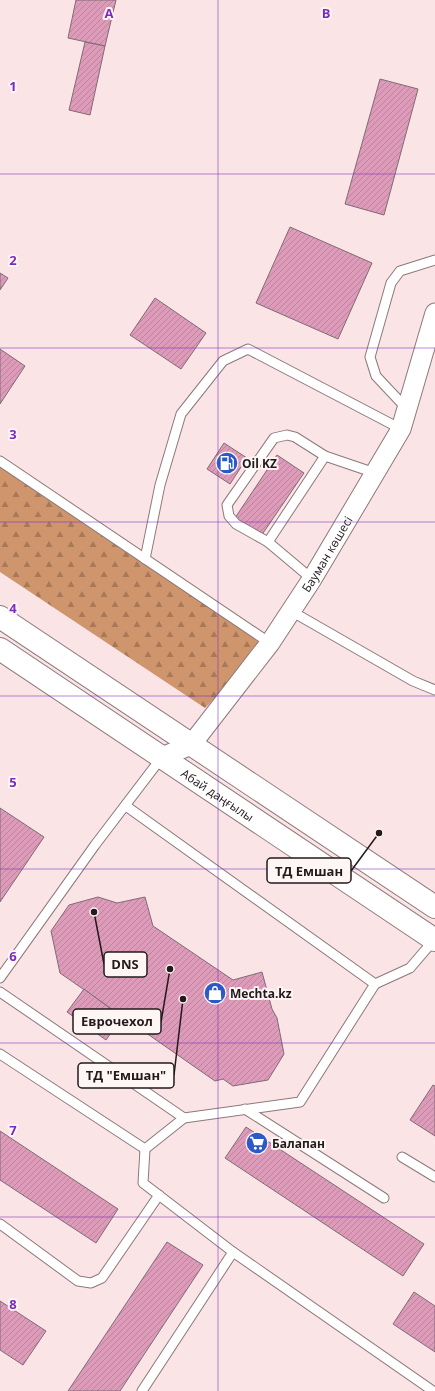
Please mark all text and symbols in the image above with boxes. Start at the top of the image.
text: A [105,4,114,22]
text: B [322,4,331,22]
text: 1 [9,77,17,95]
text: 2 [9,251,17,269]
text: 3 [9,425,17,443]
fuel station icon: Oil KZ [214,450,240,476]
place label: Oil KZ [242,455,277,472]
street label: Бауман көшесі [297,513,356,595]
text: 4 [9,599,17,617]
street label: Абай даңғылы [178,764,257,825]
text: 5 [9,773,17,791]
callout: ТД Емшан [267,858,351,883]
text: ТД Емшан [275,862,343,880]
text: 6 [9,947,17,965]
callout: DNS [104,952,147,977]
text: DNS [111,955,139,973]
shop icon: Mechta.kz [202,980,228,1006]
place label: Mechta.kz [230,985,292,1002]
callout: Еврочехол [73,1009,161,1034]
text: Еврочехол [81,1012,153,1030]
callout: ТД "Емшан" [78,1063,174,1088]
text: ТД "Емшан" [86,1066,166,1084]
text: 7 [9,1121,17,1139]
supermarket icon: Балапан [244,1130,270,1156]
place label: Балапан [272,1135,325,1152]
text: 8 [9,1295,17,1313]

